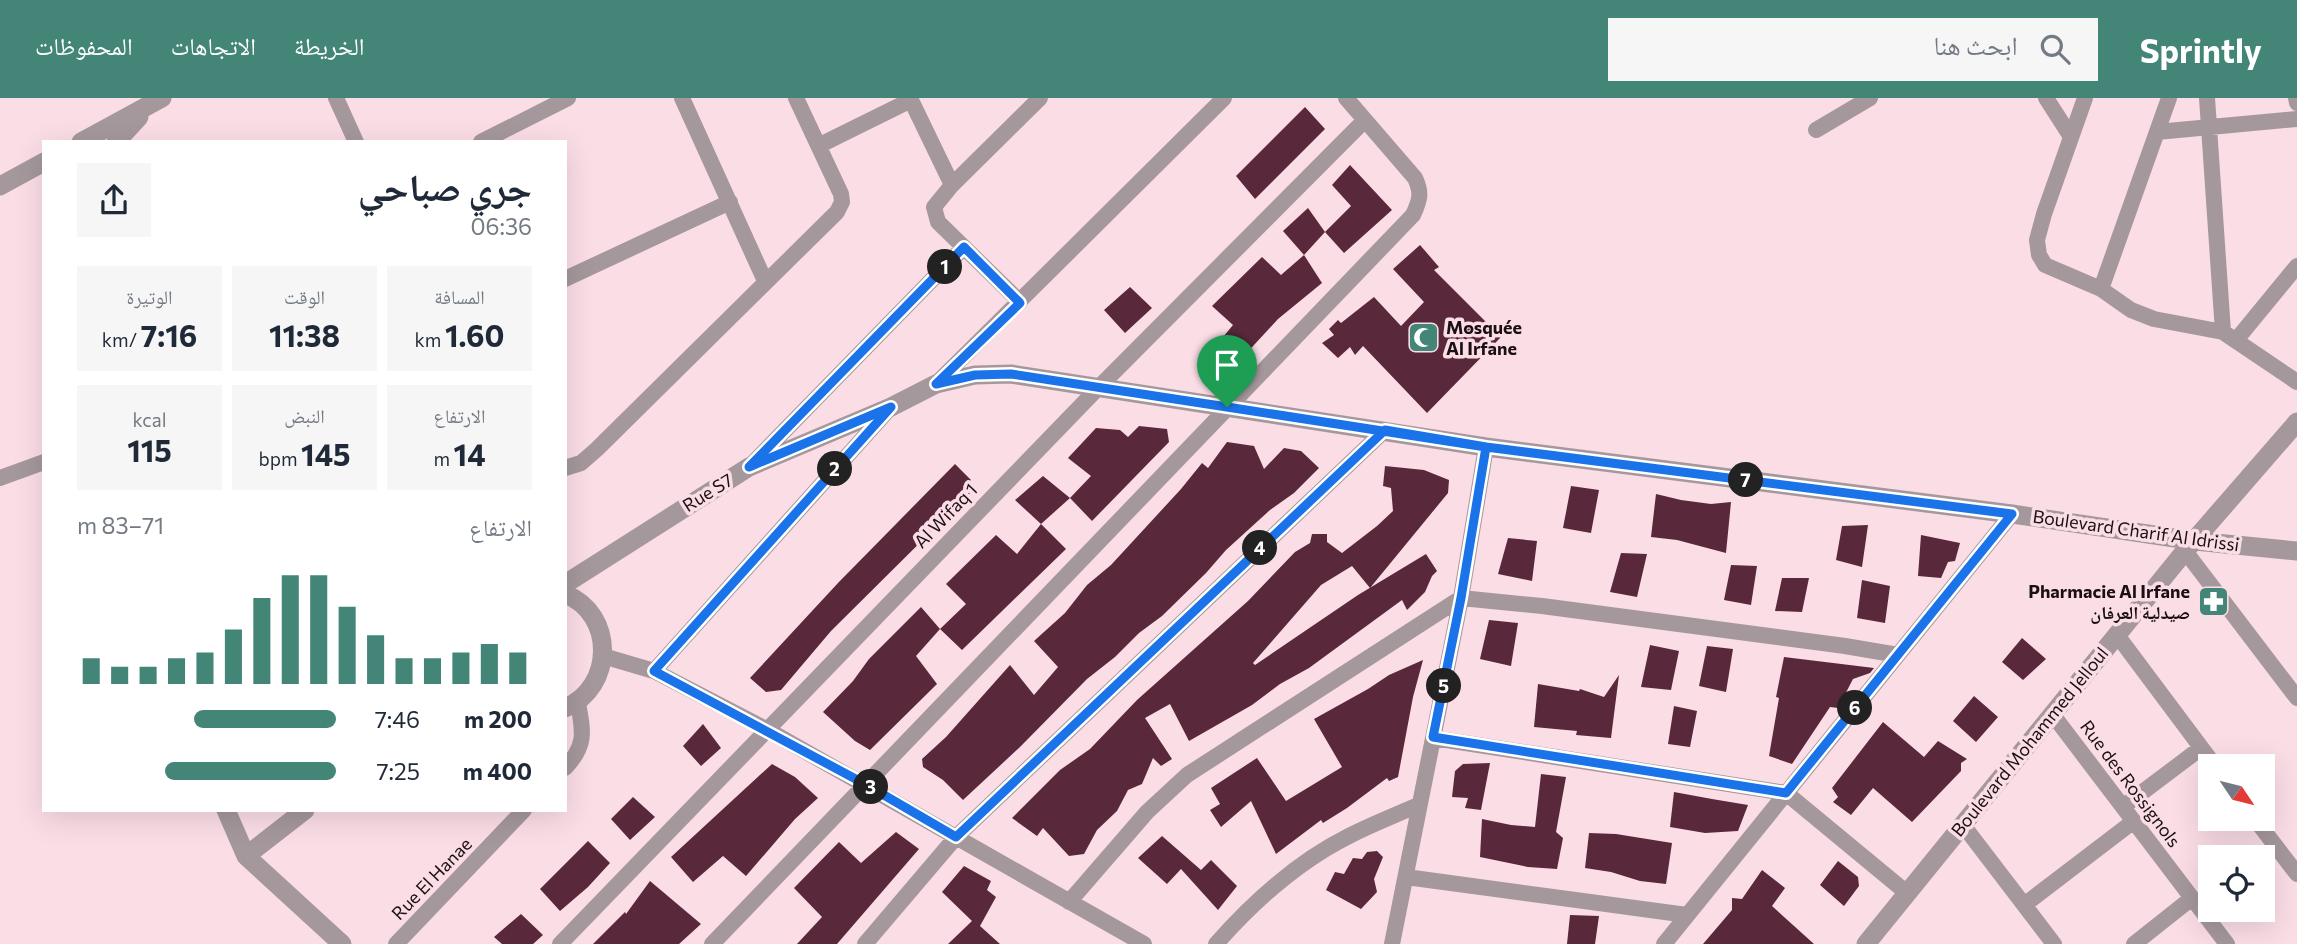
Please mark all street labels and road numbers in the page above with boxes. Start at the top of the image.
street label: Rue S7 [678,468,737,516]
street label: Al Wifaq 1 [909,478,981,552]
street label: Boulevard Charif Al Idrissi [2031,505,2241,555]
street label: Boulevard Mohammed Jelloul [1946,642,2112,840]
street label: Rue des Rossignols [2076,716,2186,851]
street label: Rue El Hanae [387,833,476,924]

